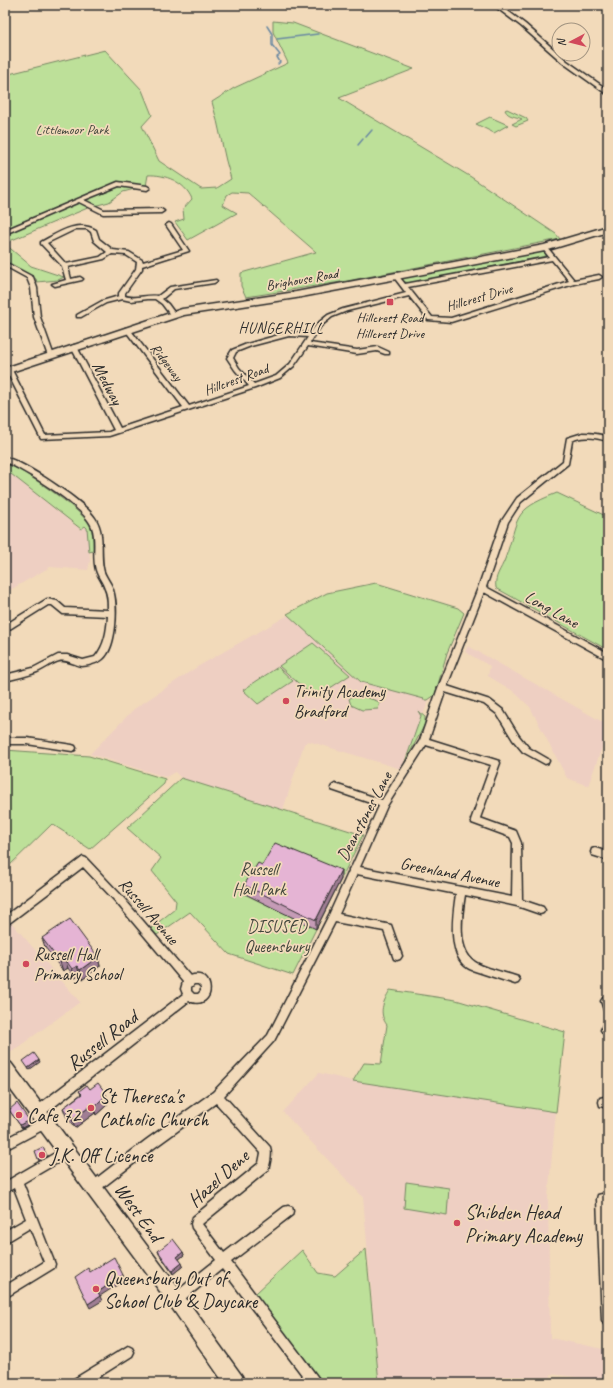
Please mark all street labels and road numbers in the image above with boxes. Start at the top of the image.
street label: Brighouse Road [265,264,342,294]
street label: Hillcrest Drive [444,280,516,315]
street label: Ridgeway [147,340,187,386]
street label: Medway [88,358,128,409]
street label: Hillcrest Road [202,359,273,399]
street label: Long Lane [521,586,584,633]
street label: Deanstones Lane [332,767,397,864]
street label: Greenland Avenue [399,853,503,893]
street label: Russell Avenue [114,874,184,950]
street label: Russell Road [62,1003,145,1076]
street label: Hazel Dene [182,1143,256,1213]
street label: West End [109,1178,170,1249]

